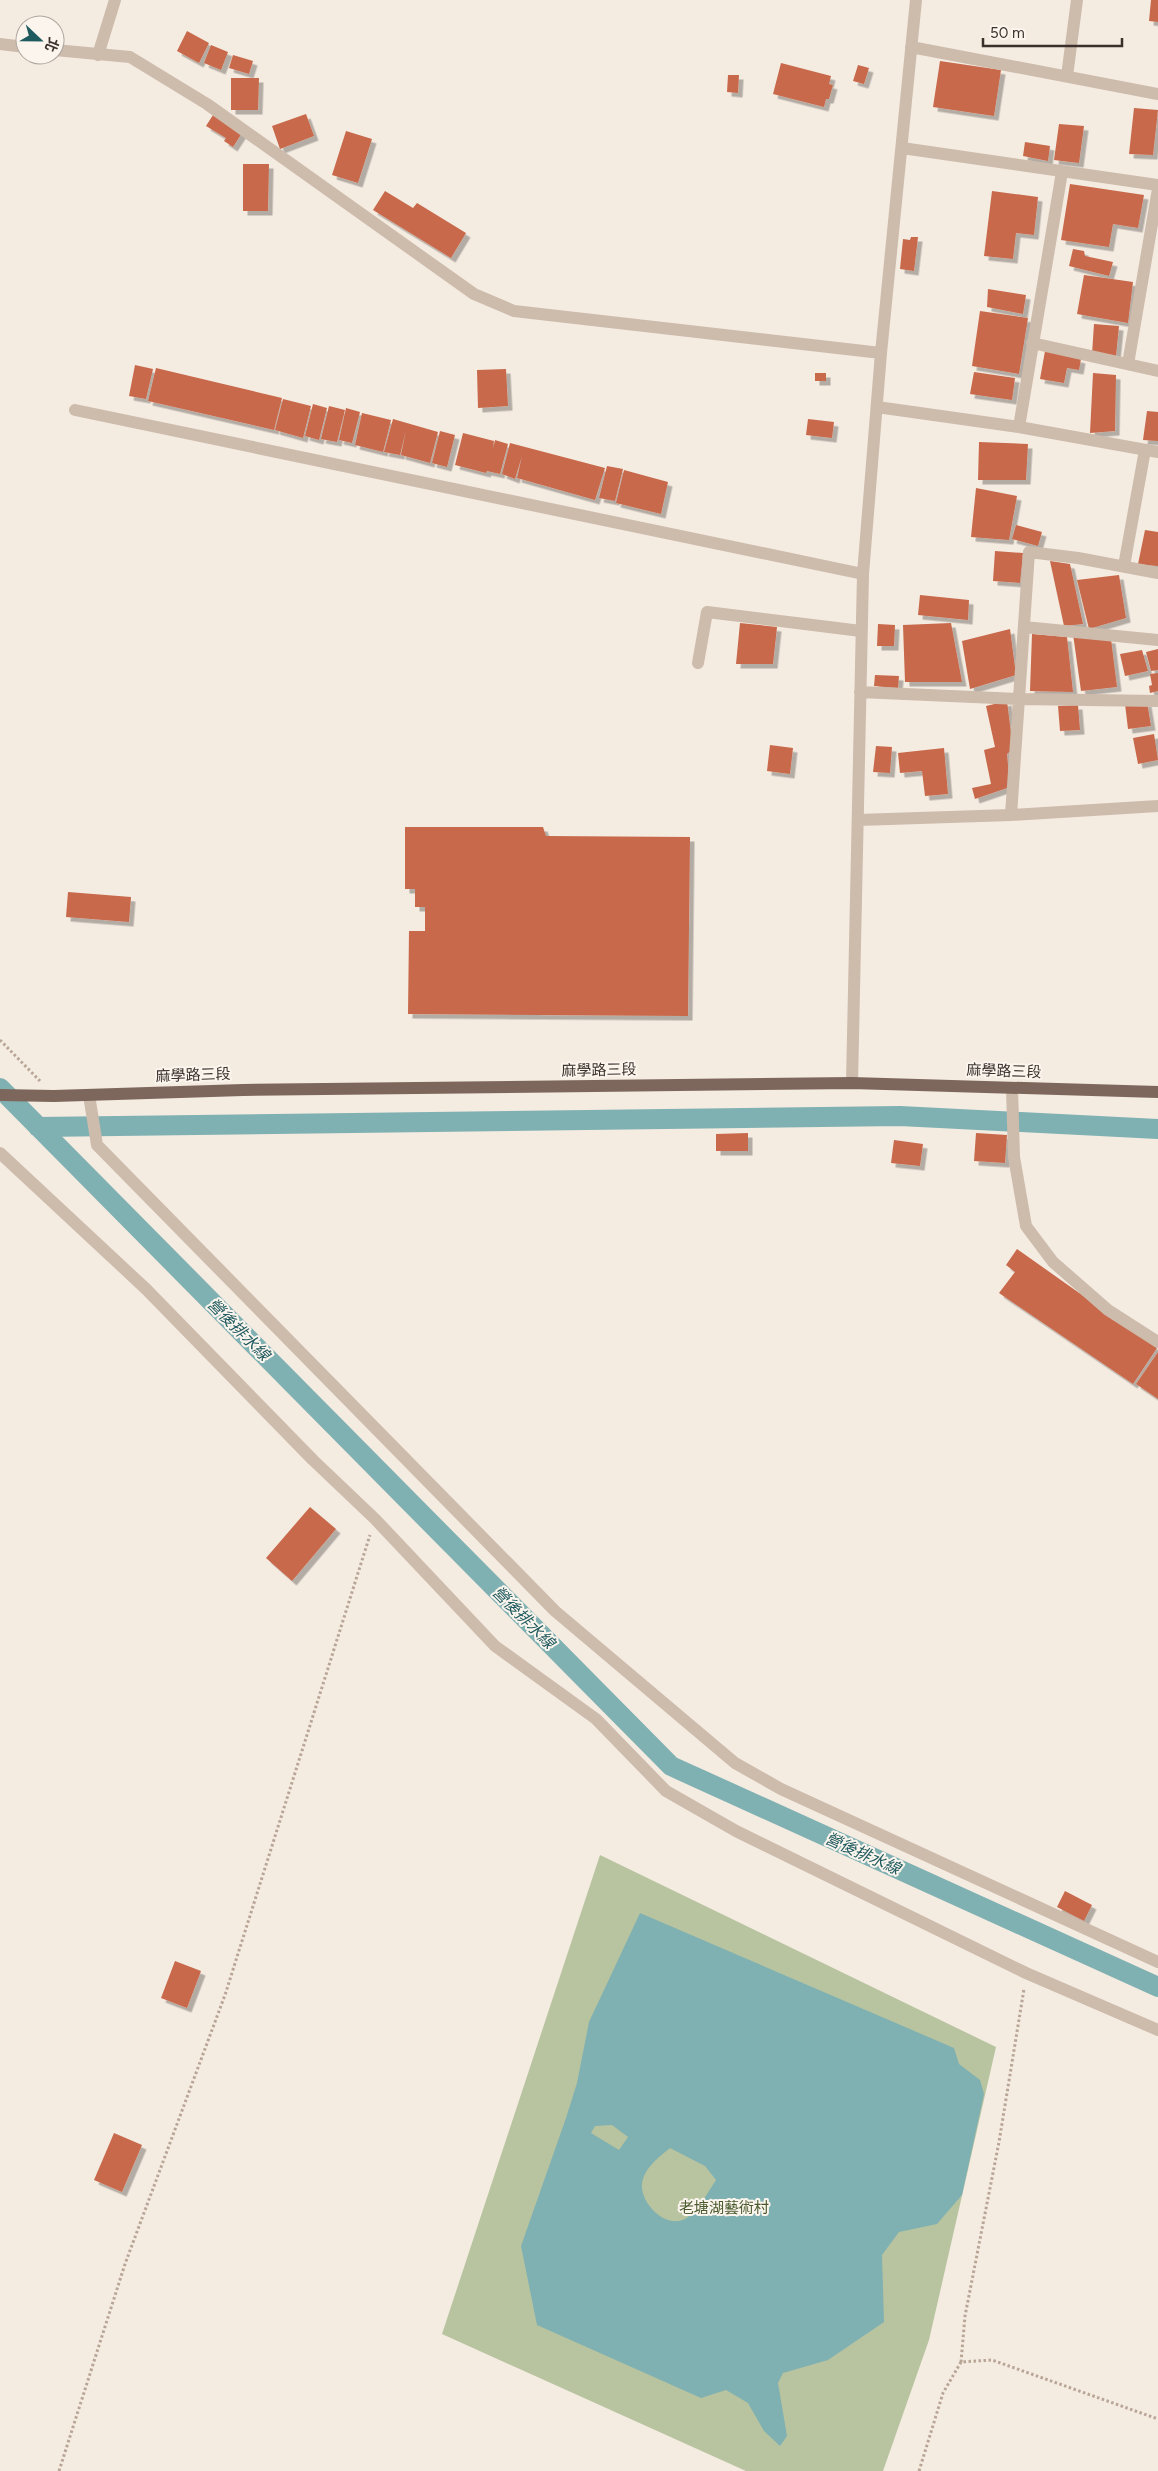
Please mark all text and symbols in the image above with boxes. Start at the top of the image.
north arrow [15,15,65,65]
scale bar [983,15,1122,47]
text: 50 m [990,24,1025,42]
text: 北 [41,35,62,54]
street label: 麻學路三段 [561,1060,637,1080]
street label: 麻學路三段 [966,1061,1042,1081]
street label: 麻學路三段 [155,1065,231,1085]
water label: 營後排水線 [204,1294,275,1366]
water label: 營後排水線 [489,1582,560,1654]
water label: 營後排水線 [822,1829,905,1879]
park label: 老塘湖藝術村 [679,2199,769,2217]

